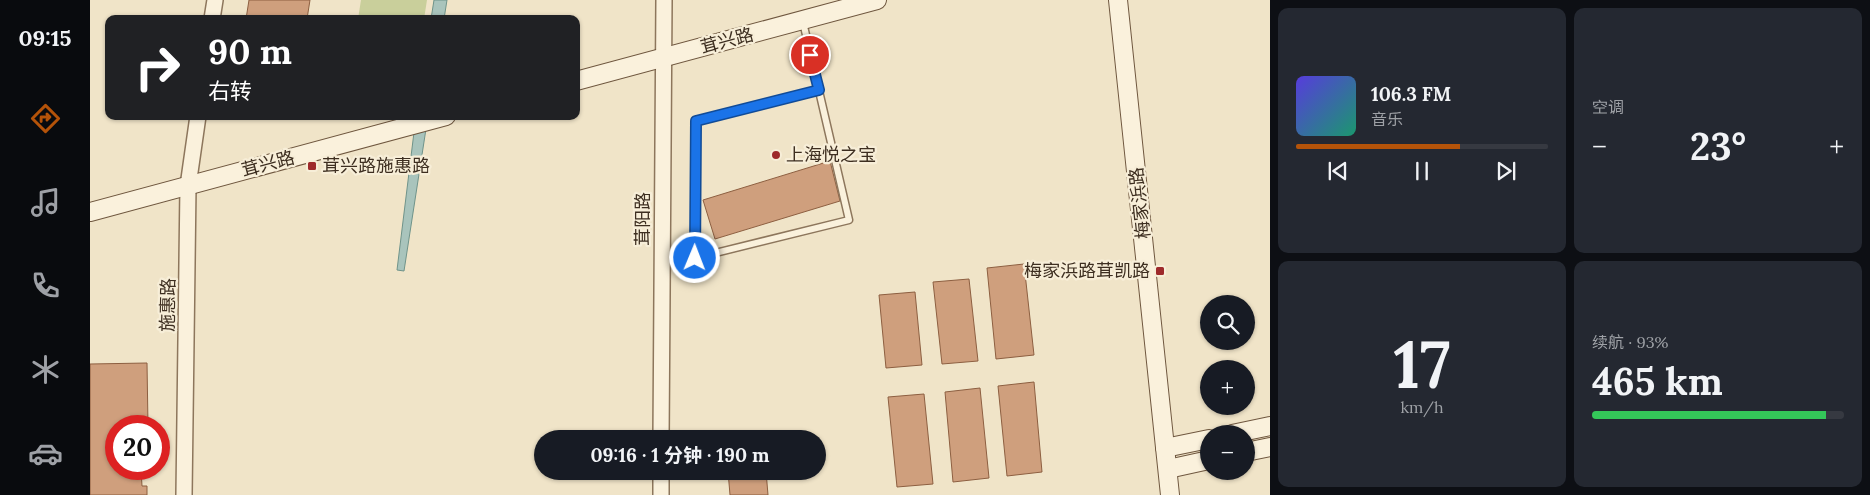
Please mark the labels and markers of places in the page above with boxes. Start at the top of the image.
pin [789,34,831,76]
place label: 上海悦之宝 [786,143,876,166]
marker: 上海悦之宝 [770,149,782,161]
place label: 茸兴路施惠路 [322,154,430,177]
marker: 茸兴路施惠路 [306,160,318,172]
place label: 梅家浜路茸凯路 [1024,259,1150,282]
marker: 梅家浜路茸凯路 [1154,265,1166,277]

